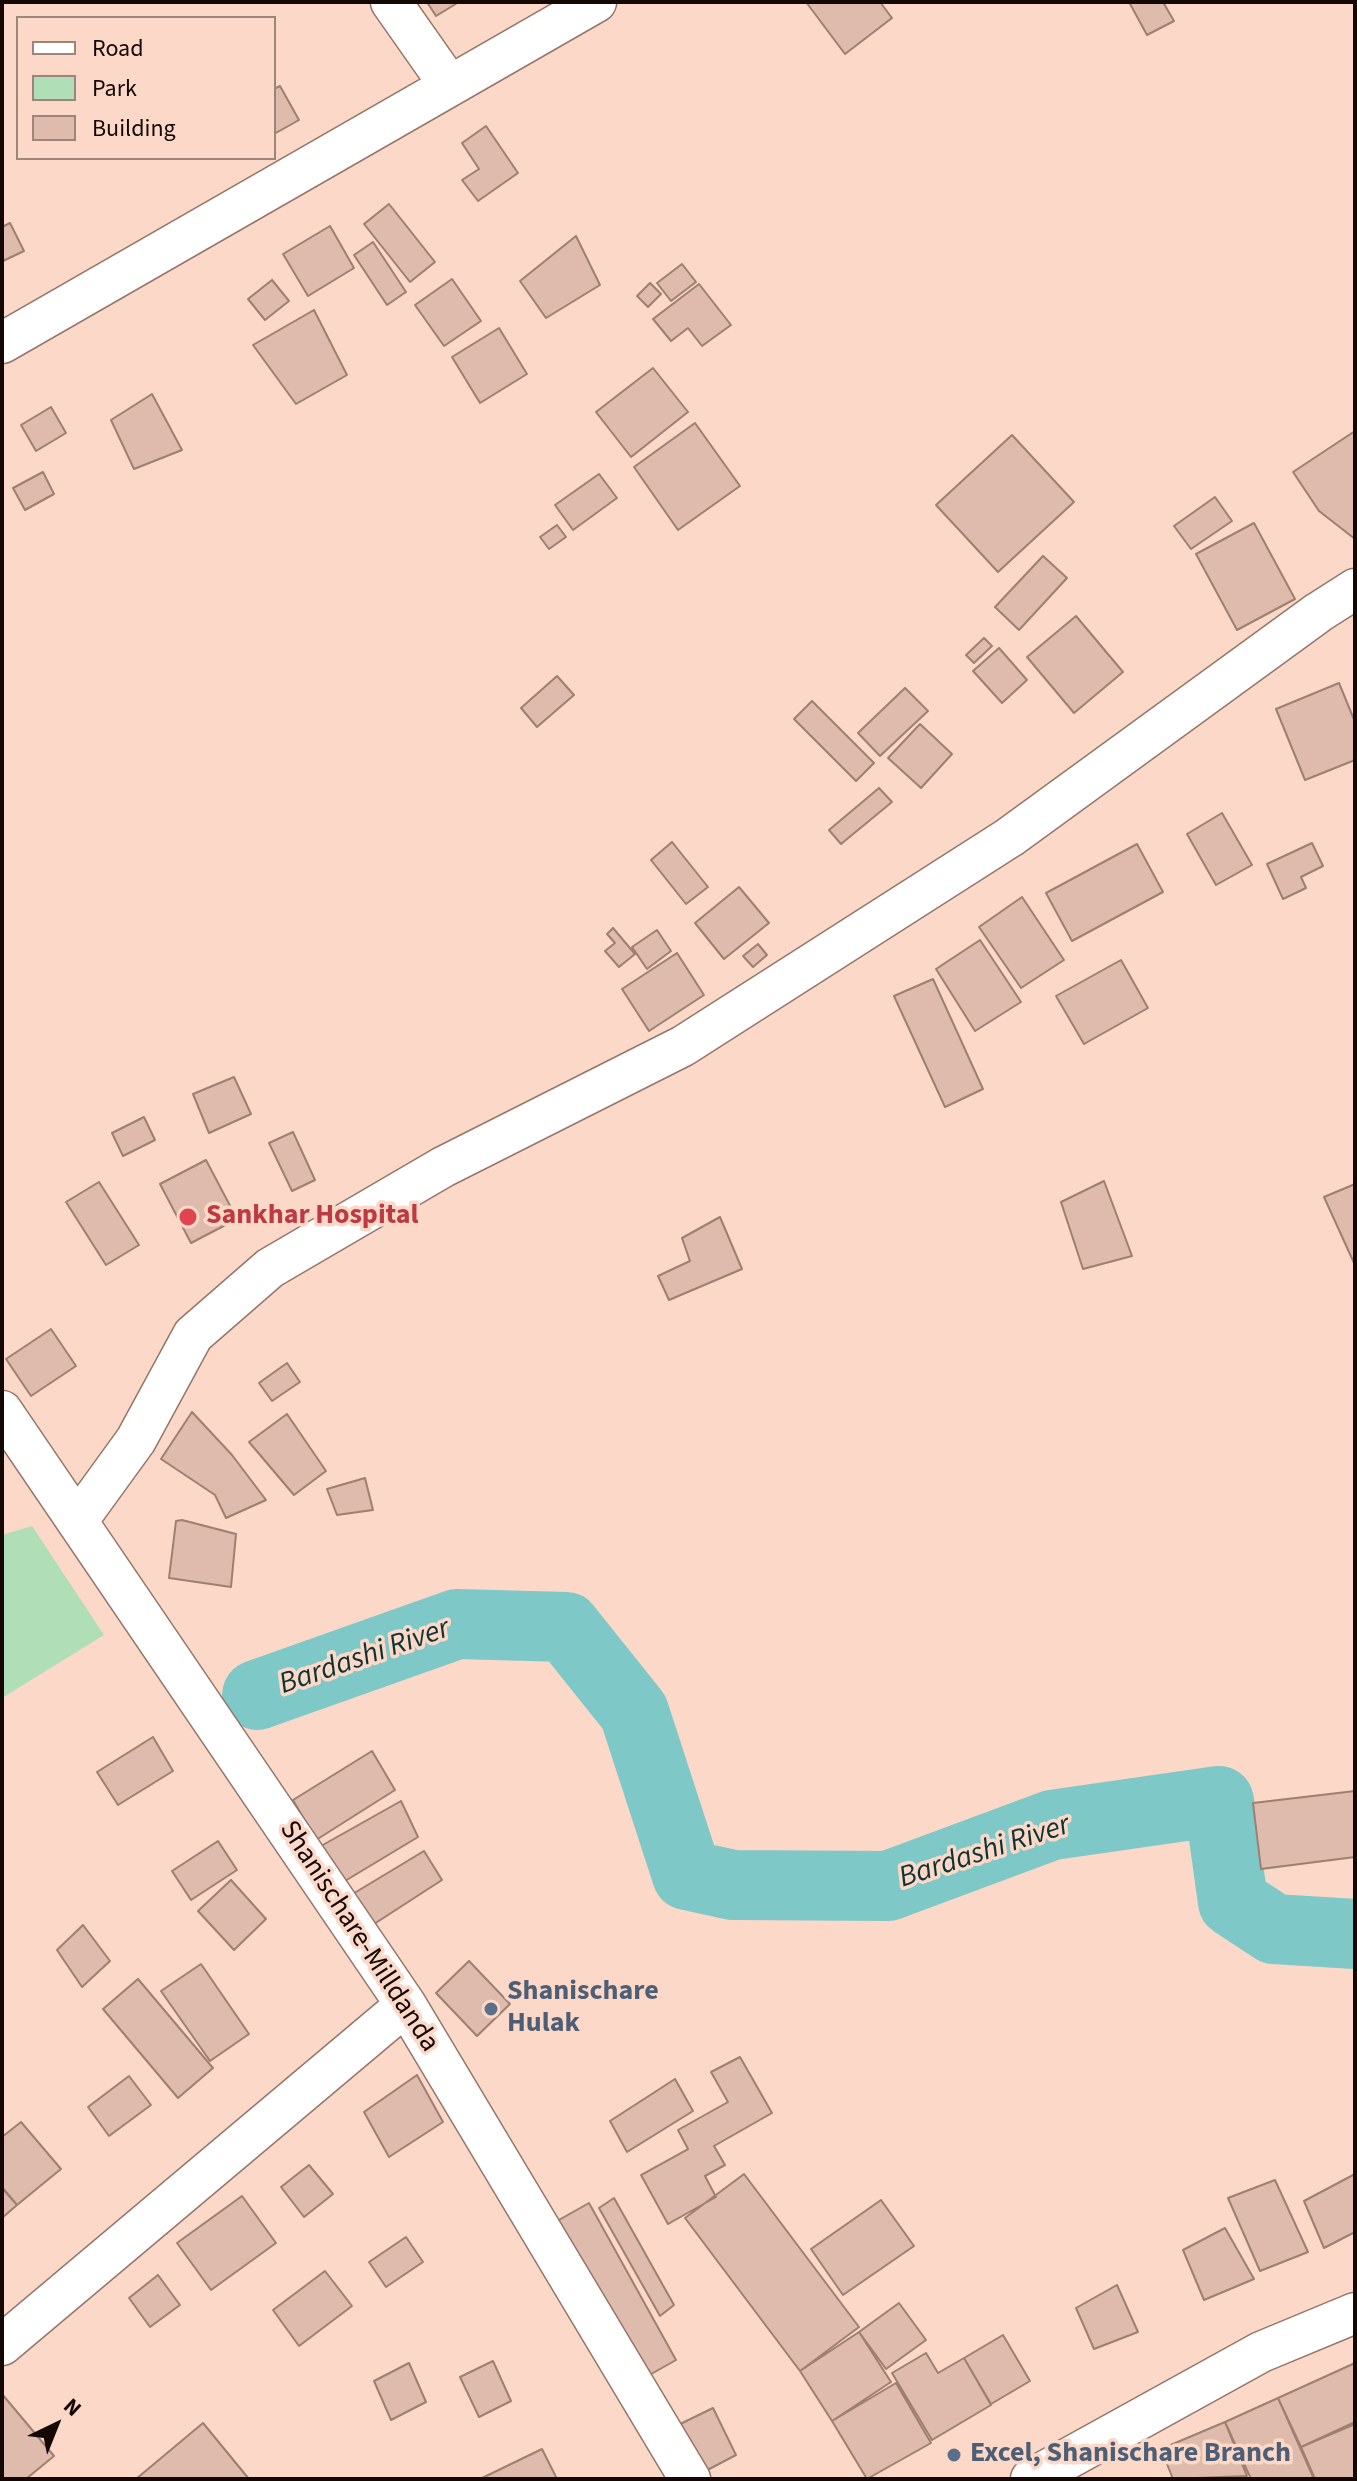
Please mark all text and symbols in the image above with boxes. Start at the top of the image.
legend [16,16,276,160]
text: Road [92,31,144,66]
text: Park [92,71,137,106]
text: Building [92,111,176,146]
place label: Sankhar Hospital [206,1200,419,1234]
marker: Sankhar Hospital [177,1206,199,1228]
water label: Bardashi River [275,1612,455,1704]
water label: Bardashi River [895,1808,1075,1898]
street label: Shanischare-Milldanda [271,1815,445,2059]
place label: Shanischare Hulak [507,1976,659,2042]
marker: Shanischare Hulak [482,2000,500,2018]
north arrow [16,2385,96,2465]
text: N [56,2391,89,2424]
place label: Excel, Shanischare Branch [970,2438,1291,2472]
marker: Excel, Shanischare Branch [945,2446,963,2464]

